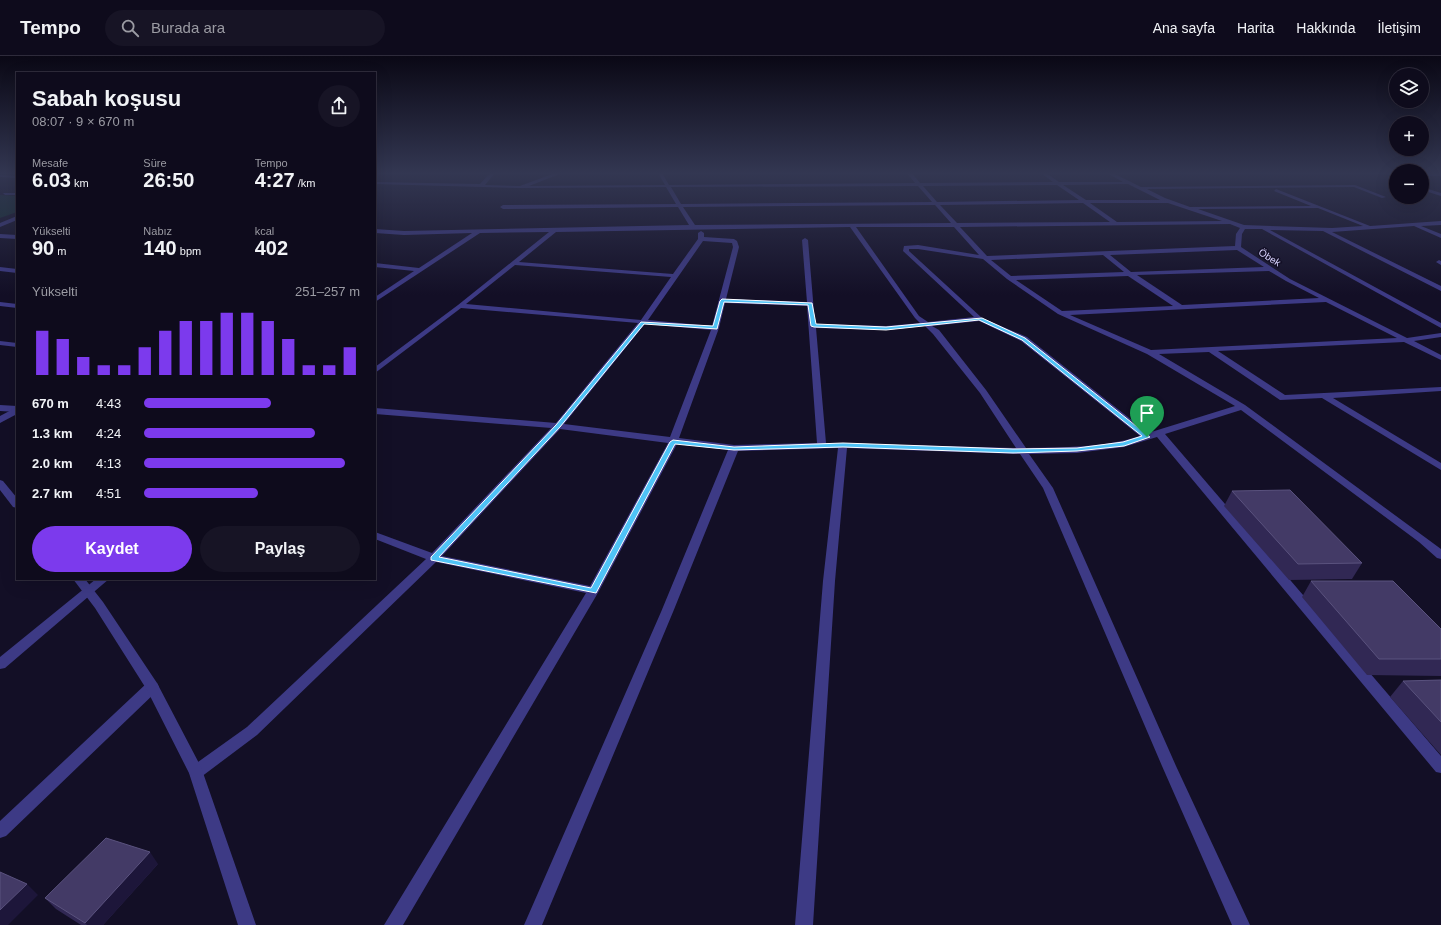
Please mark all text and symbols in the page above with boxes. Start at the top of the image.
search box [105,10,385,46]
text: Tempo [20,17,81,38]
icon: search [119,17,141,39]
text: Burada ara [151,19,225,36]
text: Ana sayfa [1153,20,1215,36]
text: Harita [1237,20,1274,36]
text: Hakkında [1296,20,1355,36]
text: İletişim [1377,20,1421,36]
map controls [1389,68,1429,204]
button: layers [1389,68,1429,108]
button: share [318,85,360,127]
text: Sabah koşusu [32,86,181,111]
text: 08:07 · 9 × 670 m [32,114,134,129]
button: + [1389,116,1429,156]
text: Mesafe [32,157,68,169]
text: Süre [143,157,167,169]
text: Tempo [255,157,288,169]
button: − [1389,164,1429,204]
text: 6.03 [32,169,71,191]
text: 26:50 [143,169,194,191]
text: 4:27 [255,169,295,191]
text: km [71,177,89,189]
text: /km [295,177,315,189]
text: Yükselti [32,225,71,237]
text: Nabız [143,225,172,237]
text: kcal [255,225,274,237]
text: 90 [32,237,54,259]
text: 140 [143,237,177,259]
text: 402 [255,237,288,259]
text: m [54,245,66,257]
text: bpm [177,245,201,257]
street label: Öbek [1257,246,1284,269]
text: Yükselti [32,284,78,299]
text: 251–257 m [295,284,360,299]
text: 670 m [32,396,69,411]
text: 4:43 [96,396,121,411]
pin [1130,396,1164,437]
icon: arrive [1136,402,1158,424]
text: 1.3 km [32,426,72,441]
text: 4:24 [96,426,121,441]
text: 2.0 km [32,456,72,471]
text: 4:13 [96,456,121,471]
text: 2.7 km [32,486,72,501]
text: 4:51 [96,486,121,501]
button: Kaydet [32,526,192,572]
button: Paylaş [200,526,360,572]

